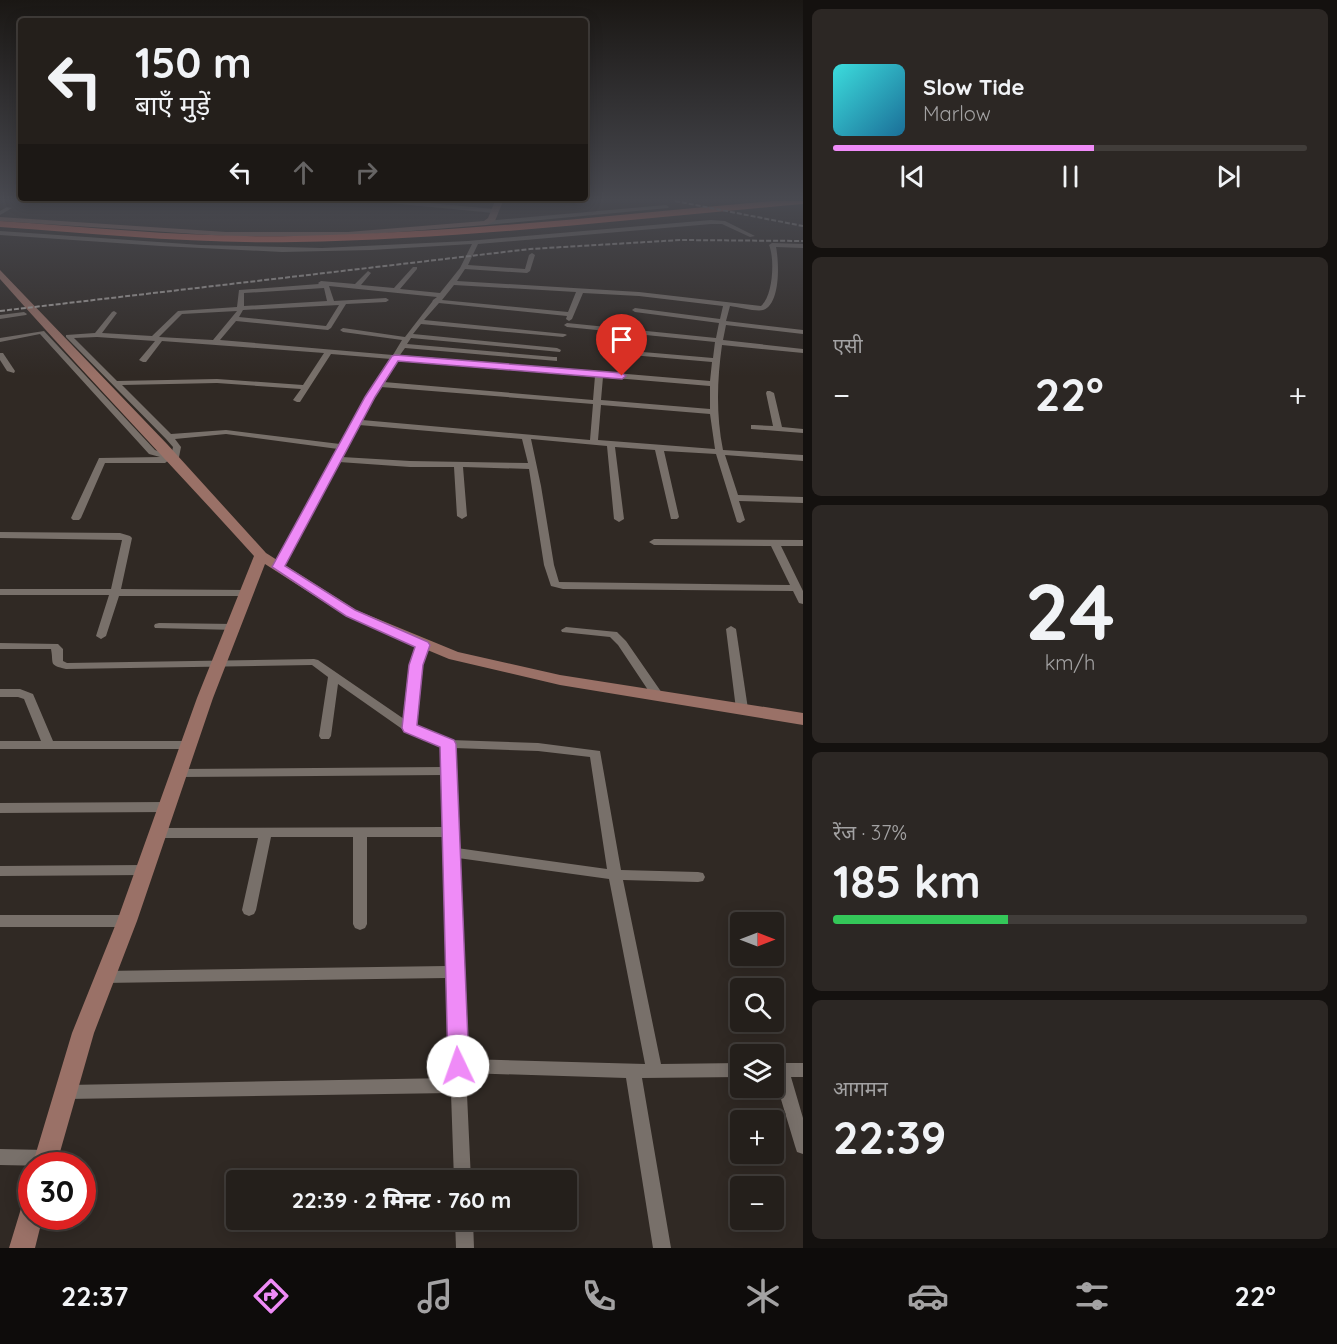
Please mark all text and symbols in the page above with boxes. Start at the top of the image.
text: 150 m [135,36,252,89]
icon: left [36,42,114,120]
text: Slow Tide [923,73,1024,101]
text: बाएँ मुड़ें [135,88,210,122]
text: Marlow [923,101,991,126]
icon: left [224,156,257,189]
icon: ahead [287,156,320,189]
icon: right [350,156,383,189]
icon: previous [896,160,929,193]
icon: pause [1054,160,1087,193]
icon: next [1212,160,1245,193]
pin [596,314,647,376]
icon: arrive [605,323,638,356]
text: एसी [833,333,863,358]
text: 22° [1035,366,1104,422]
text: − [833,374,850,415]
text: + [1288,374,1307,415]
text: 24 [1025,562,1115,660]
text: km/h [1045,650,1095,675]
text: रेंज · 37% [833,820,907,845]
text: 185 km [833,853,981,909]
north arrow [730,912,784,966]
map controls [730,912,784,1230]
button: search [730,978,784,1032]
position arrow [426,1034,490,1098]
button: layers [730,1044,784,1098]
text: आगमन [833,1076,888,1101]
text: 22:39 [833,1109,946,1165]
button: + [730,1110,784,1164]
speed limit sign: 30 [18,1152,96,1230]
button: − [730,1176,784,1230]
text: 22:39 · 2 मिनट · 760 m [292,1186,511,1214]
icon: directions [250,1275,292,1317]
icon: music [414,1275,456,1317]
icon: phone [578,1275,620,1317]
icon: climate [742,1275,784,1317]
icon: car [907,1275,949,1317]
icon: filters [1071,1275,1113,1317]
text: 22:37 [61,1279,128,1313]
text: 22° [1235,1279,1276,1313]

